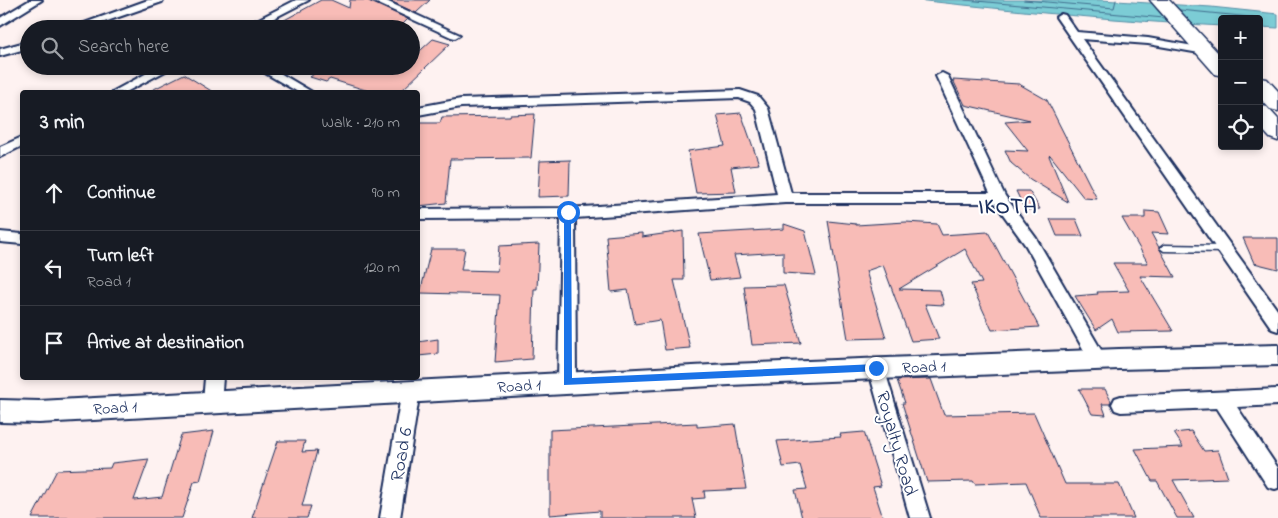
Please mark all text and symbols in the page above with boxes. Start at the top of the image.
map controls [1218,15,1263,150]
button: + [1218,15,1263,60]
search box [20,20,420,75]
icon: search [38,34,66,62]
text: Search here [78,34,169,61]
button: − [1218,60,1263,105]
button: locate [1218,105,1263,150]
text: 3 min [40,108,84,138]
text: Walk · 210 m [321,111,400,135]
icon: ahead [40,179,68,207]
text: Continue [87,180,155,207]
text: 90 m [372,181,400,205]
district label: IKOTA [979,193,1037,223]
route start [557,201,580,224]
text: Turn left [87,243,154,270]
icon: left [40,254,68,282]
text: 120 m [364,256,400,280]
text: Road 1 [87,270,131,294]
icon: arrive [40,329,68,357]
text: Arrive at destination [87,330,244,357]
street label: Road 1 [902,355,946,381]
route end [865,357,888,380]
street label: Road 1 [497,374,542,400]
street label: Royalty Road [867,388,923,500]
street label: Road 1 [93,396,138,422]
street label: Road 6 [384,425,420,484]

